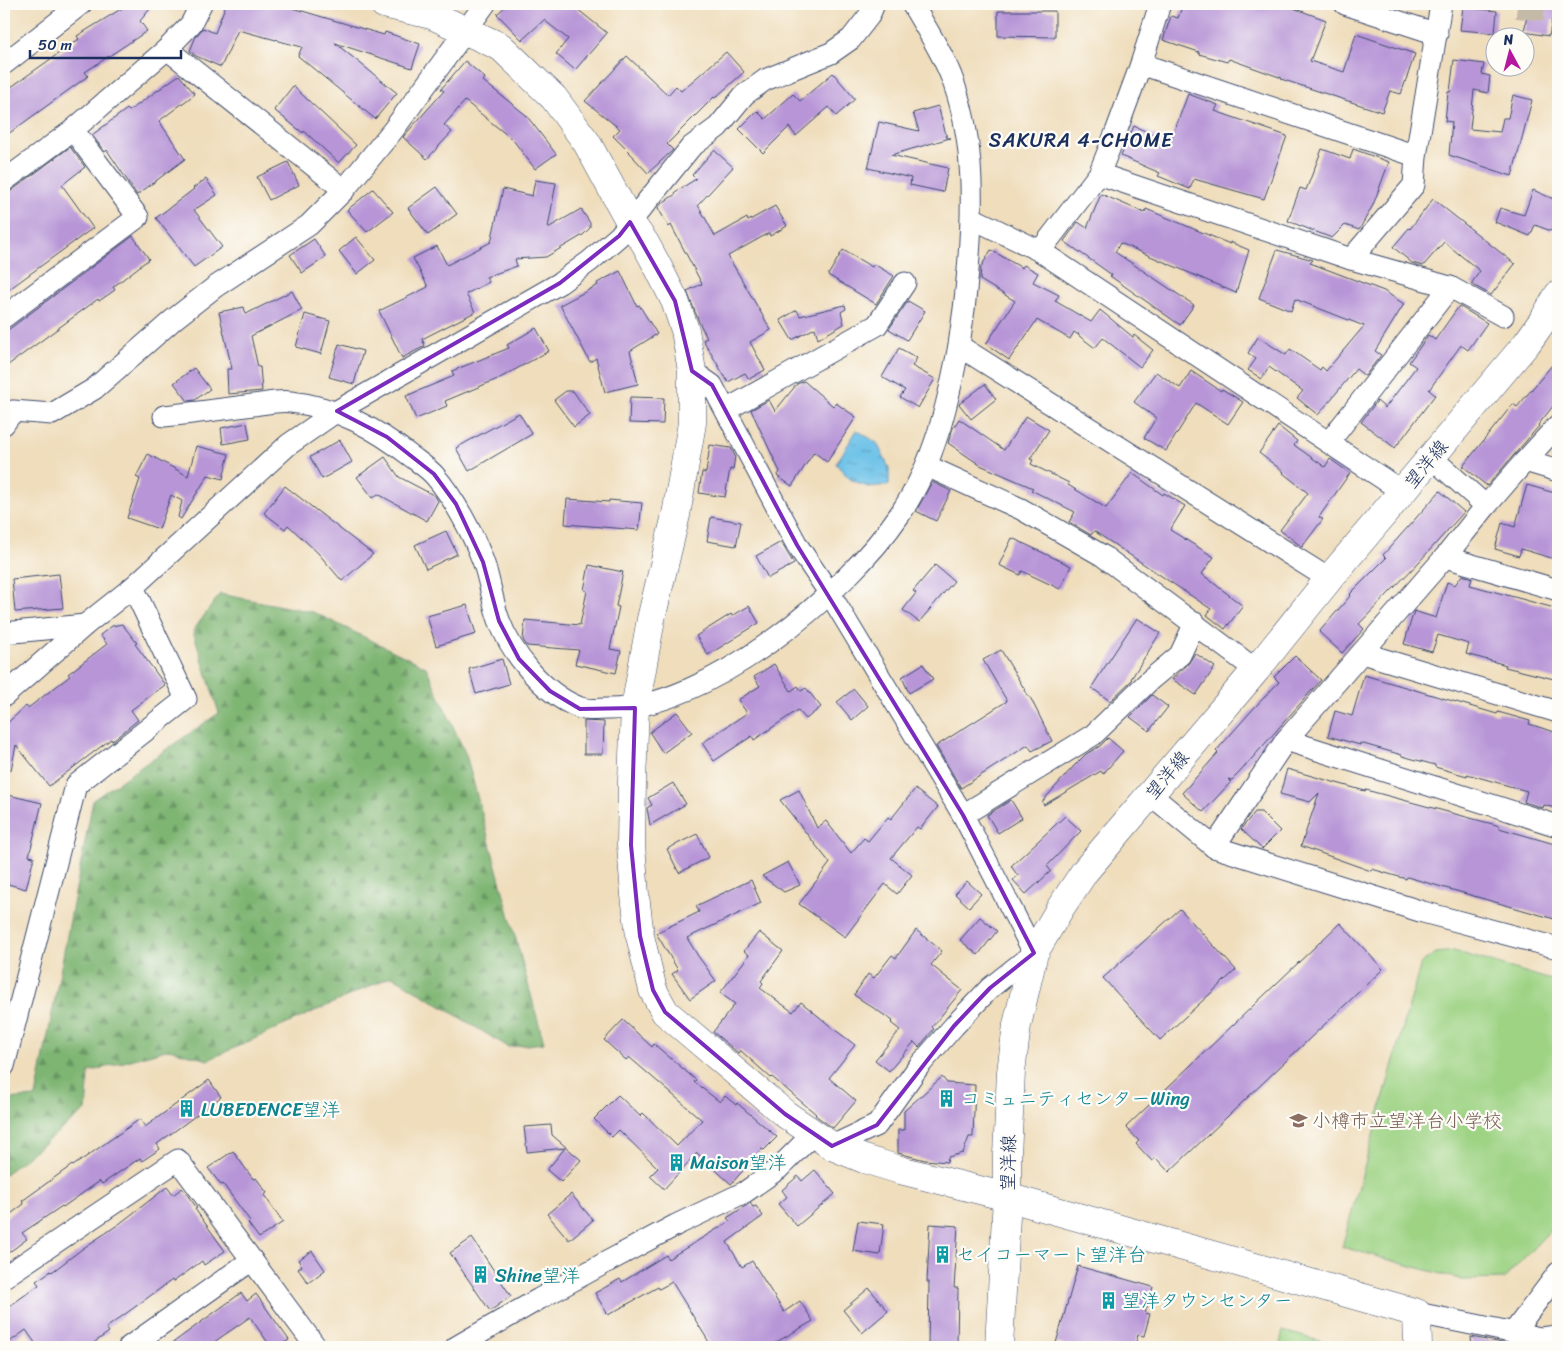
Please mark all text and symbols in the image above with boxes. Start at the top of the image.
text: N [1501,27,1515,53]
scale bar [30,28,181,60]
north arrow [1484,28,1534,78]
text: 50 m [38,32,73,58]
district label: SAKURA 4-CHOME [989,123,1174,158]
street label: 望洋線 [1395,432,1457,496]
street label: 望洋線 [1136,743,1198,807]
place label: コミュニティセンターWing [961,1082,1190,1115]
building icon: コミュニティセンターWing [937,1088,957,1108]
place label: LUBEDENCE望洋 [201,1093,341,1126]
building icon: LUBEDENCE望洋 [177,1099,197,1119]
place label: 小樽市立望洋台小学校 [1312,1104,1502,1137]
school or university icon: 小樽市立望洋台小学校 [1288,1110,1308,1130]
street label: 望洋線 [991,1134,1025,1192]
place label: Maison望洋 [690,1146,787,1179]
building icon: Maison望洋 [666,1152,686,1172]
place label: セイコーマート望洋台 [956,1238,1146,1271]
building icon: セイコーマート望洋台 [932,1244,952,1264]
place label: Shine望洋 [495,1259,580,1292]
building icon: Shine望洋 [471,1265,491,1285]
place label: 望洋タウンセンター [1122,1284,1293,1317]
building icon: 望洋タウンセンター [1098,1290,1118,1310]

